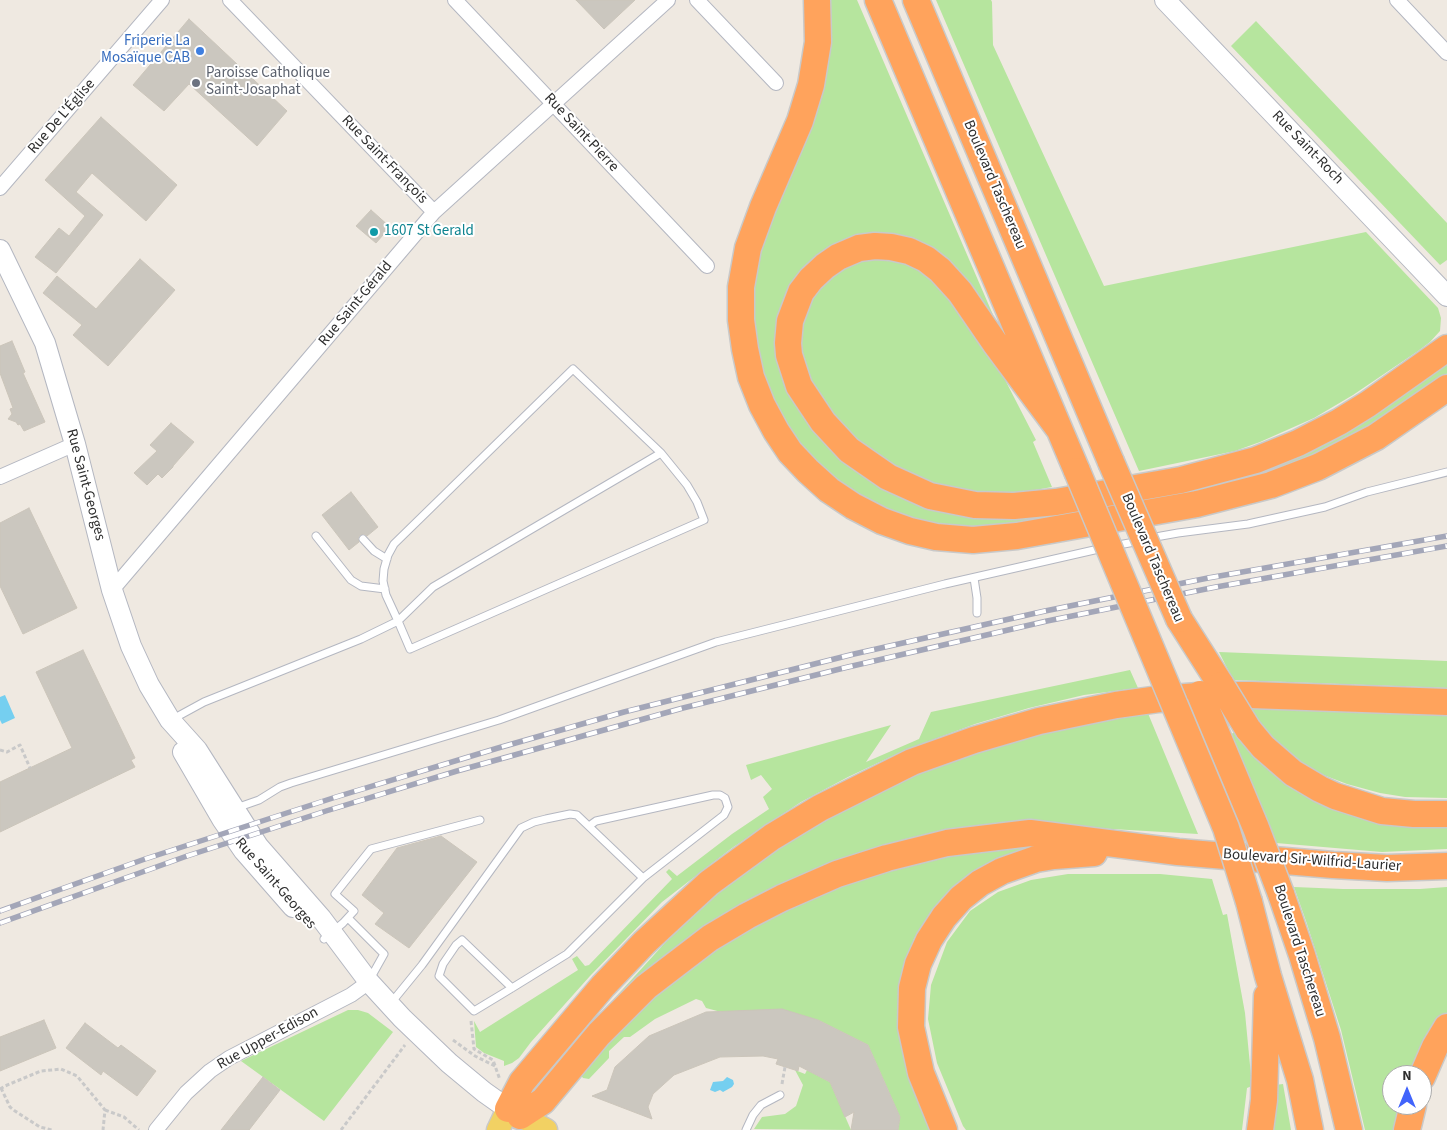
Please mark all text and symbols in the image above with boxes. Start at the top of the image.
place label: Friperie La Mosaïque CAB [101,33,190,68]
marker: Friperie La Mosaïque CAB [194,45,206,57]
place label: Paroisse Catholique Saint-Josaphat [206,65,330,100]
street label: Rue De L'Église [25,76,99,158]
marker: Paroisse Catholique Saint-Josaphat [190,77,202,89]
street label: Rue Saint-Pierre [540,90,622,176]
street label: Rue Saint-Roch [1267,107,1347,189]
street label: Rue Saint-François [337,112,431,208]
street label: Boulevard Taschereau [959,118,1029,252]
place label: 1607 St Gerald [384,223,474,241]
marker: 1607 St Gerald [368,226,380,238]
street label: Rue Saint-Gérald [315,258,397,350]
street label: Rue Saint-Georges [61,427,109,543]
street label: Boulevard Taschereau [1117,491,1187,625]
street label: Rue Saint-Georges [231,835,319,933]
street label: Boulevard Sir-Wilfrid-Laurier [1222,846,1402,876]
street label: Boulevard Taschereau [1269,882,1329,1020]
street label: Rue Upper-Edison [214,1004,322,1074]
north arrow [1382,1065,1432,1115]
text: N [1402,1066,1412,1086]

